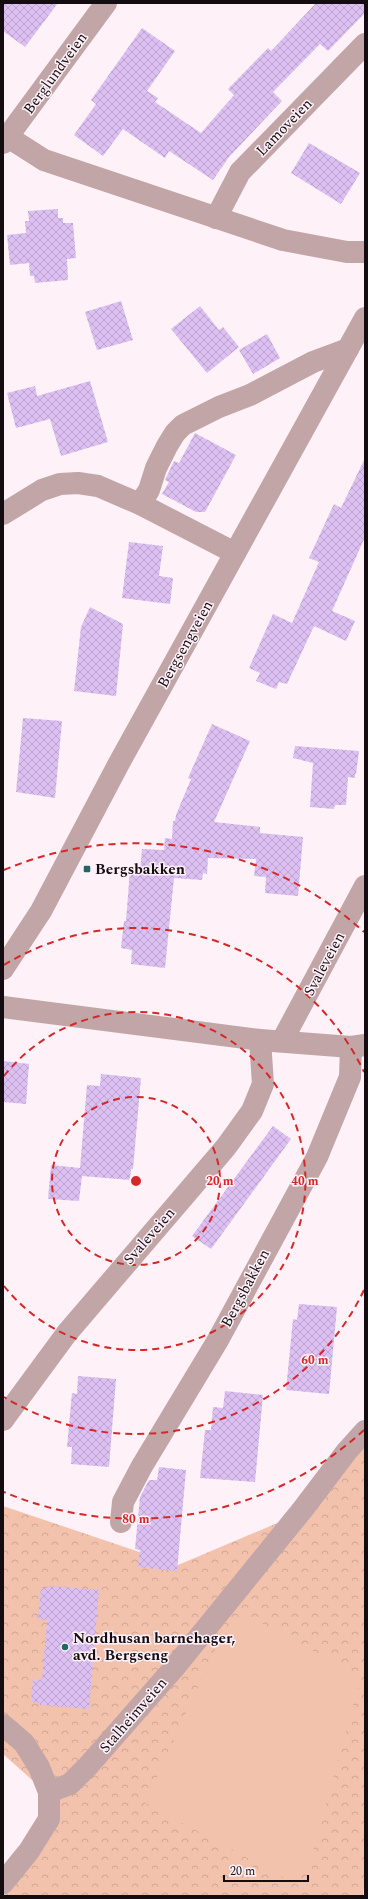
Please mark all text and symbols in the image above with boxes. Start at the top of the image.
street label: Berglundveien [18,27,93,119]
street label: Lamoveien [251,93,318,162]
street label: Bergsengveien [152,596,219,692]
place label: Bergsbakken [95,858,185,881]
marker: Bergsbakken [82,864,92,874]
street label: Svaleveien [298,928,351,1000]
text: 20 m [206,1172,234,1191]
text: 40 m [291,1172,319,1191]
centre of rings [129,1174,143,1188]
street label: Svaleveien [118,1202,181,1270]
street label: Bergsbakken [215,1245,276,1331]
text: 60 m [301,1351,329,1370]
text: 80 m [122,1510,150,1529]
place label: Nordhusan barnehager, avd. Bergseng [73,1627,236,1667]
marker: Nordhusan barnehager, avd. Bergseng [60,1642,70,1652]
street label: Stalheimveien [94,1672,173,1758]
scale bar [224,1857,308,1883]
text: 20 m [230,1862,255,1881]

